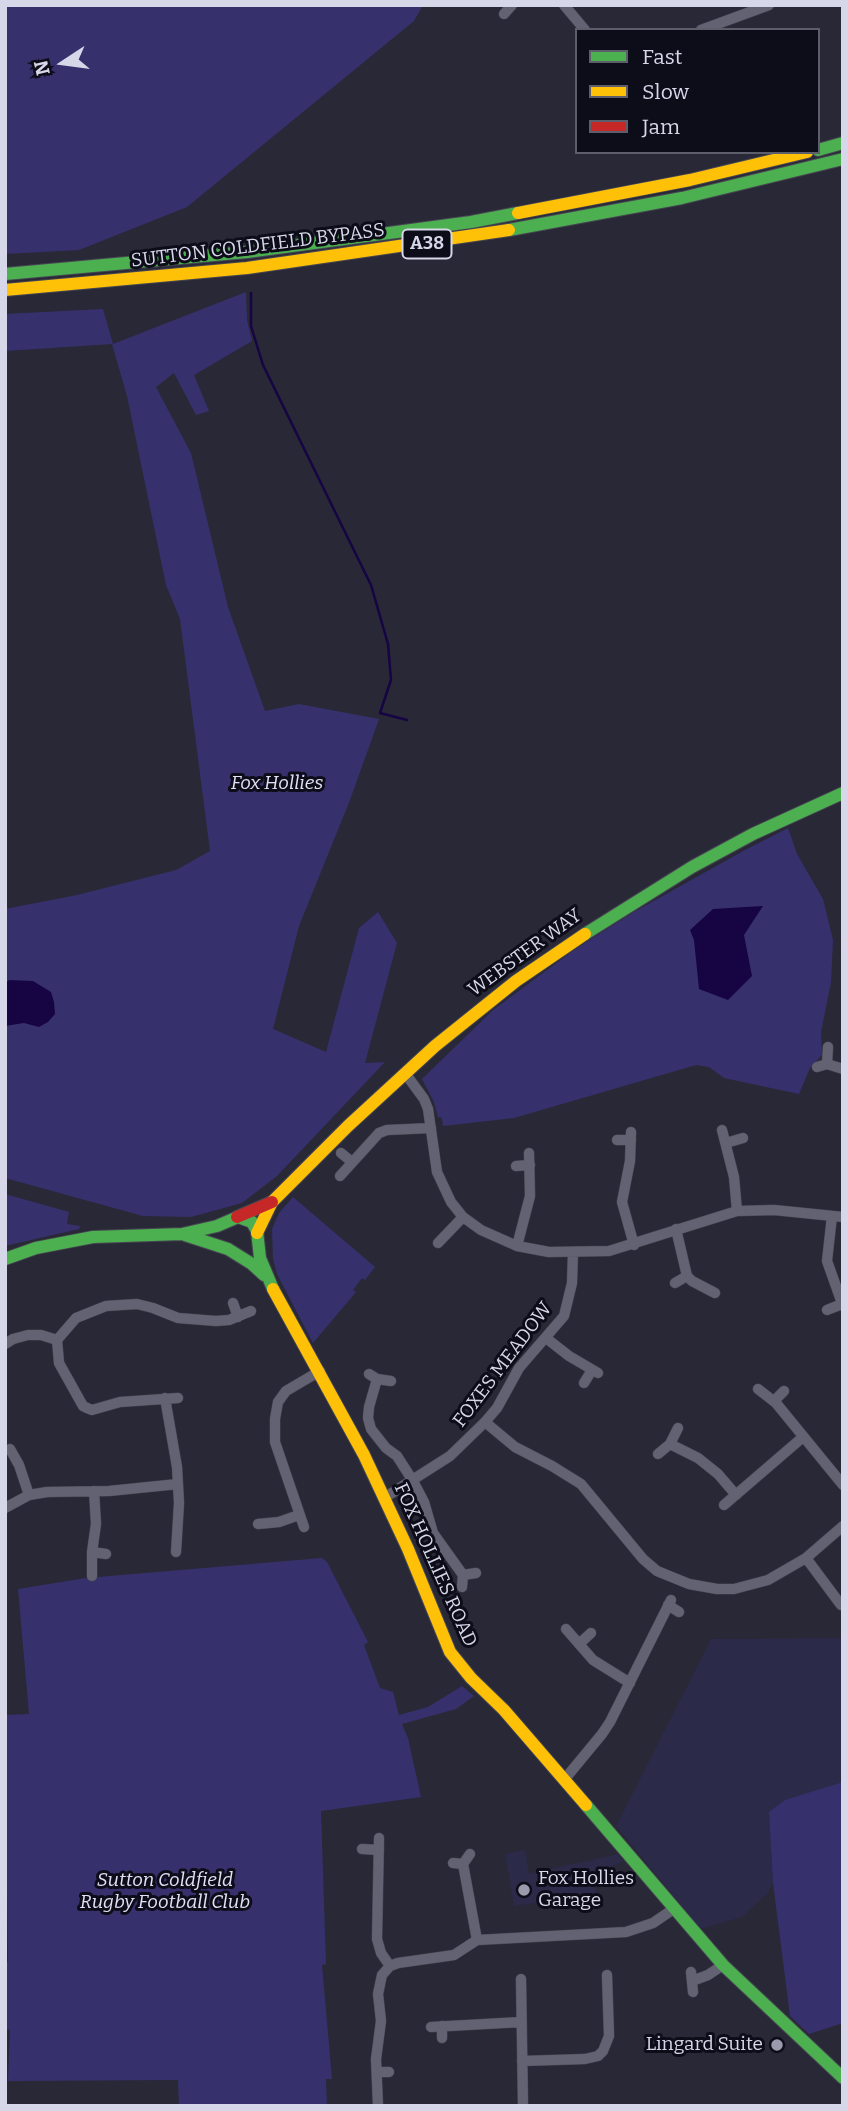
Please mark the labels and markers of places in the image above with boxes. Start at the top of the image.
place label: Fox Hollies Garage [538,1868,634,1912]
marker: Fox Hollies Garage [516,1882,532,1898]
place label: Lingard Suite [646,2034,763,2056]
marker: Lingard Suite [769,2037,785,2053]

